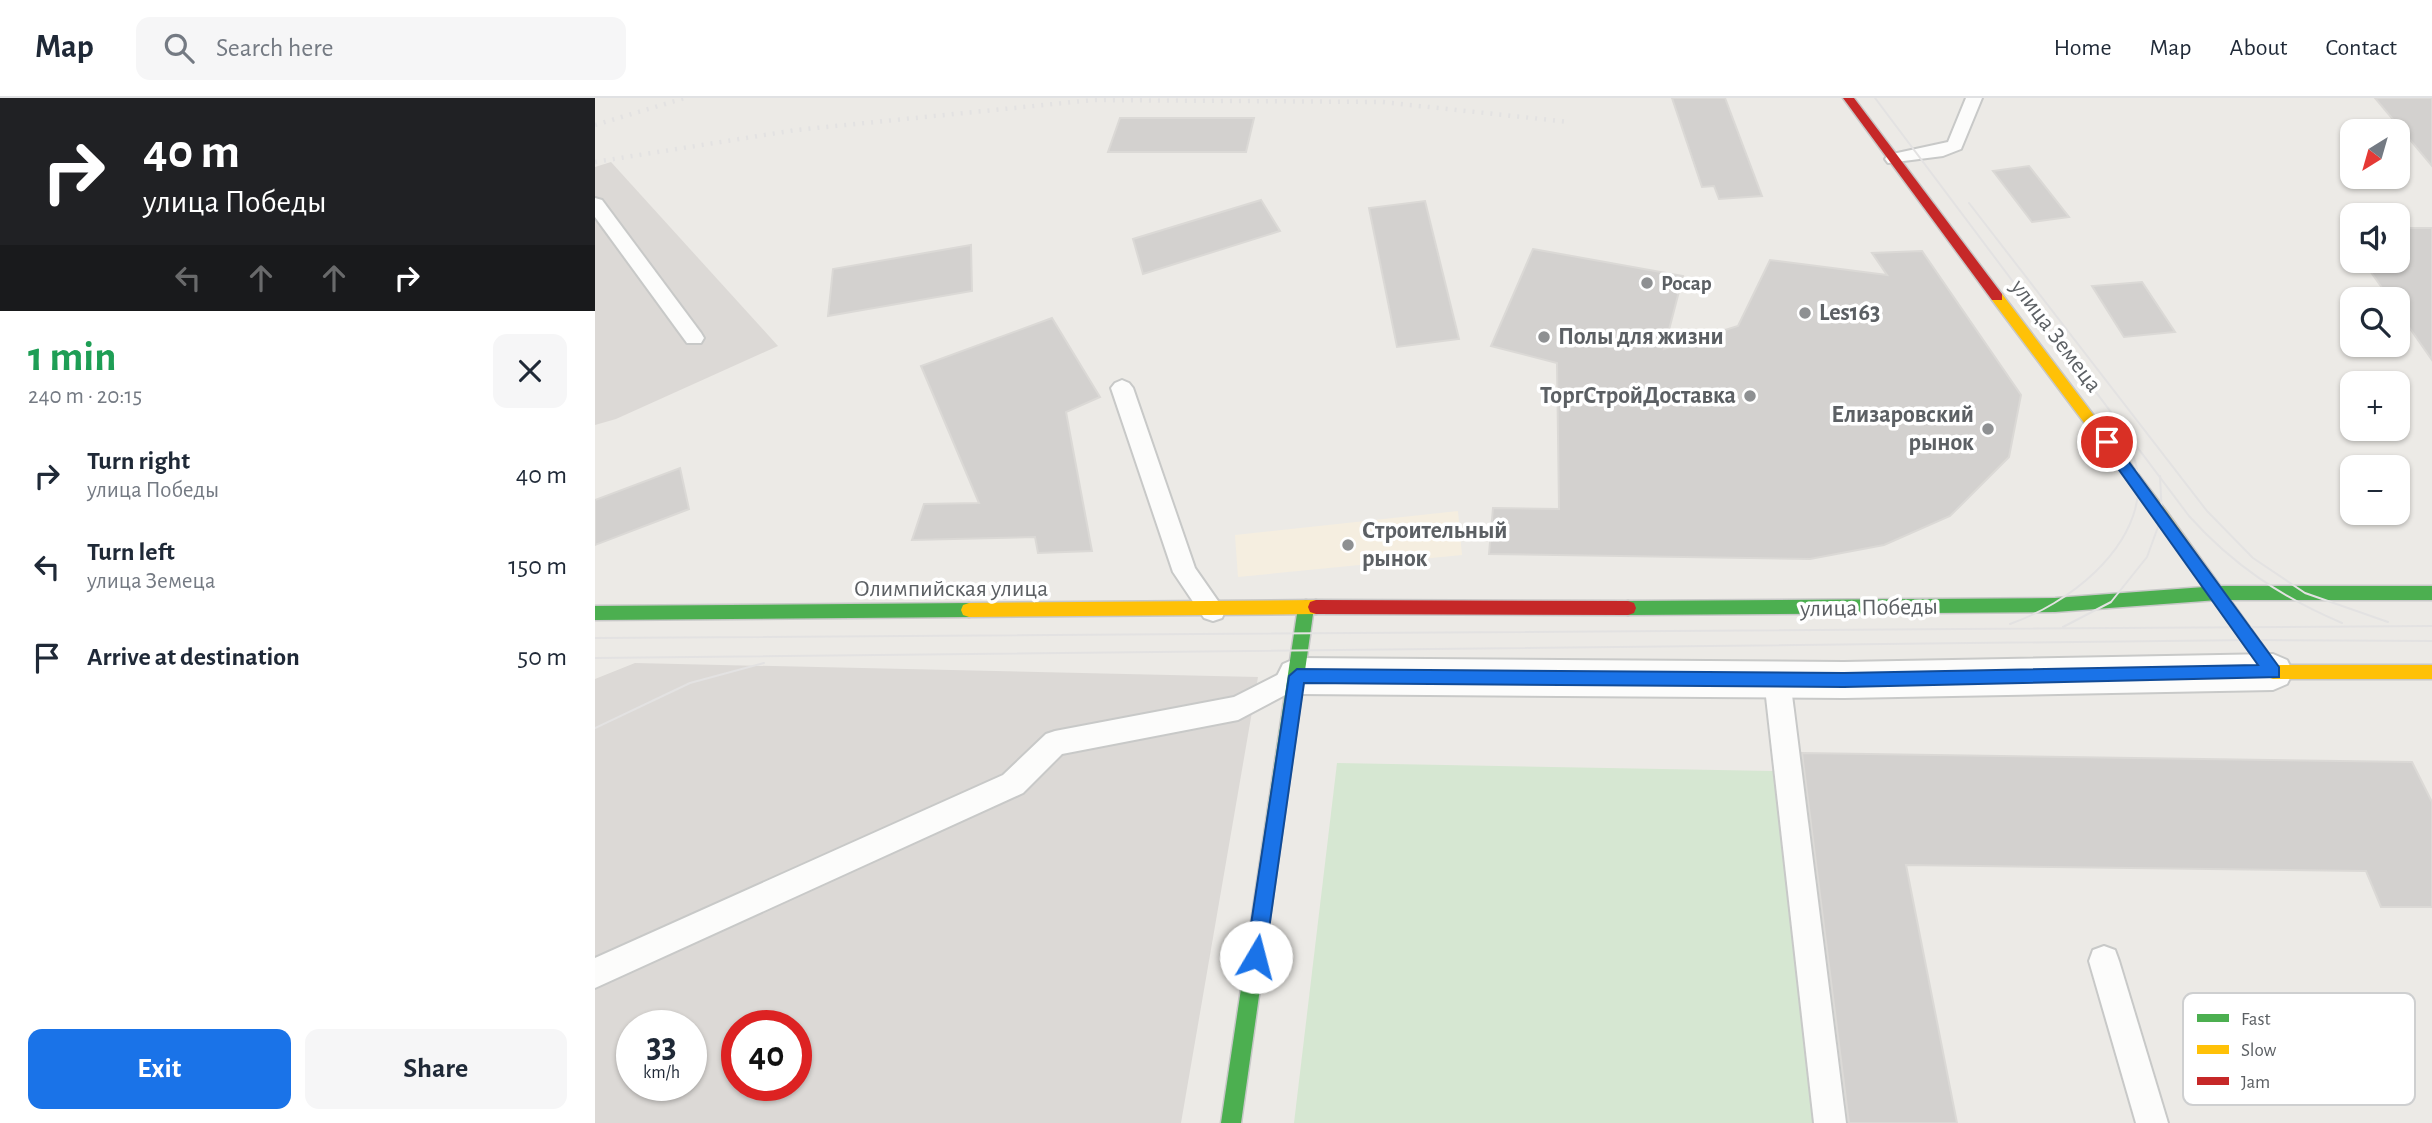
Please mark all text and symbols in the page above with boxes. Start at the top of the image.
search box [136,17,626,80]
icon: search [160,29,198,67]
text: Map [35,31,94,64]
text: Search here [216,35,334,61]
text: Home [2054,36,2112,60]
text: Map [2150,36,2192,60]
text: About [2230,36,2287,60]
text: Contact [2325,36,2397,60]
north arrow [2340,119,2410,189]
map controls [2340,119,2410,525]
icon: right [28,126,119,217]
text: 40 m [143,128,240,177]
text: улица Победы [143,186,327,218]
button: sound [2340,203,2410,273]
icon: left [169,259,207,297]
icon: ahead [242,259,280,297]
icon: ahead [315,259,353,297]
icon: right [388,259,426,297]
place label: Росар [1661,273,1712,294]
street label: улица Земеца [2005,274,2106,397]
marker: Росар [1639,275,1655,291]
button: search [2340,287,2410,357]
place label: Les163 [1819,301,1880,325]
marker: Les163 [1797,305,1813,321]
place label: Полы для жизни [1558,325,1724,349]
marker: Полы для жизни [1536,329,1552,345]
button: close [493,334,567,408]
text: 1 min [28,336,117,378]
button: + [2340,371,2410,441]
place label: ТоргСтройДоставка [1540,384,1736,408]
text: 240 m · 20:15 [28,385,142,408]
marker: ТоргСтройДоставка [1742,388,1758,404]
place label: Елизаровский рынок [1831,403,1974,455]
pin [2077,412,2137,472]
marker: Елизаровский рынок [1980,421,1996,437]
icon: arrive [2088,423,2126,461]
text: Turn right [87,448,190,474]
button: − [2340,455,2410,525]
icon: right [28,457,66,495]
text: 40 m [516,462,567,488]
text: улица Победы [87,479,219,502]
place label: Строительный рынок [1362,519,1507,571]
marker: Строительный рынок [1340,537,1356,553]
text: Turn left [87,539,175,565]
icon: left [28,548,66,586]
text: 150 m [508,553,567,579]
text: улица Земеца [87,570,216,593]
street label: Олимпийская улица [854,577,1048,601]
street label: улица Победы [1799,595,1938,621]
icon: arrive [28,639,66,677]
text: Arrive at destination [87,644,300,670]
text: 50 m [517,644,567,670]
position arrow [1219,920,1293,994]
legend [2183,993,2415,1105]
speed limit sign: 40 [721,1010,812,1101]
text: Fast [2241,1010,2271,1029]
button: Exit [28,1029,291,1109]
button: Share [305,1029,567,1109]
text: 33 [646,1029,677,1064]
text: Slow [2241,1041,2277,1060]
text: km/h [643,1064,680,1082]
text: Jam [2241,1073,2270,1092]

